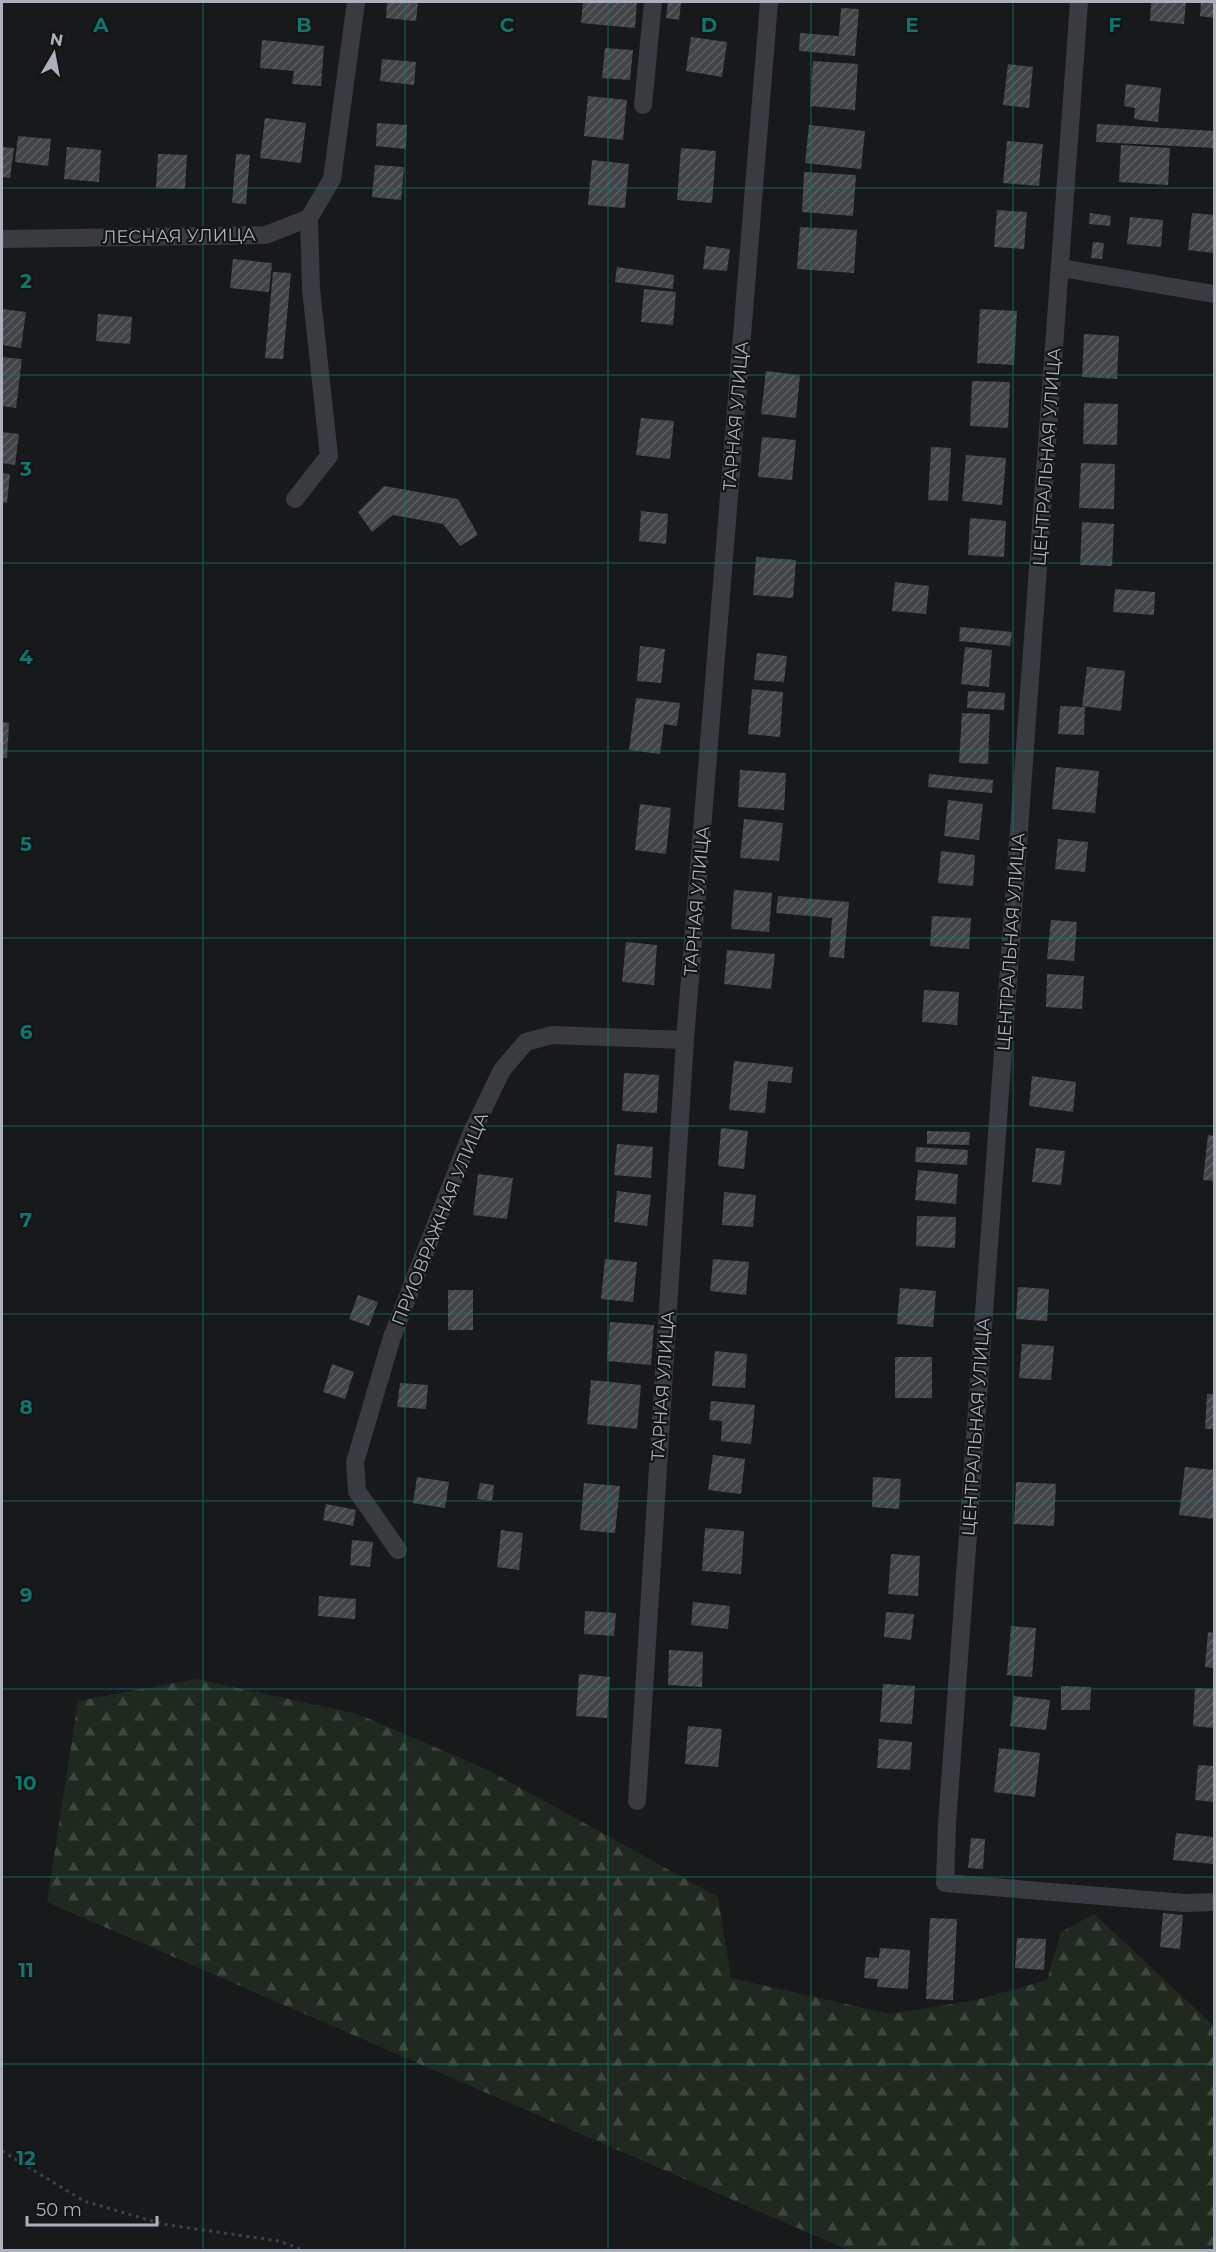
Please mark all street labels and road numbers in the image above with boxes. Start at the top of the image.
street label: ЛЕСНАЯ УЛИЦА [102,224,256,248]
street label: ТАРНАЯ УЛИЦА [718,339,754,492]
street label: ЦЕНТРАЛЬНАЯ УЛИЦА [1028,346,1066,567]
street label: ТАРНАЯ УЛИЦА [679,824,715,977]
street label: ЦЕНТРАЛЬНАЯ УЛИЦА [992,831,1030,1052]
street label: ПРИОВРАЖНАЯ УЛИЦА [387,1109,493,1329]
street label: ТАРНАЯ УЛИЦА [647,1310,679,1462]
street label: ЦЕНТРАЛЬНАЯ УЛИЦА [957,1316,995,1537]

